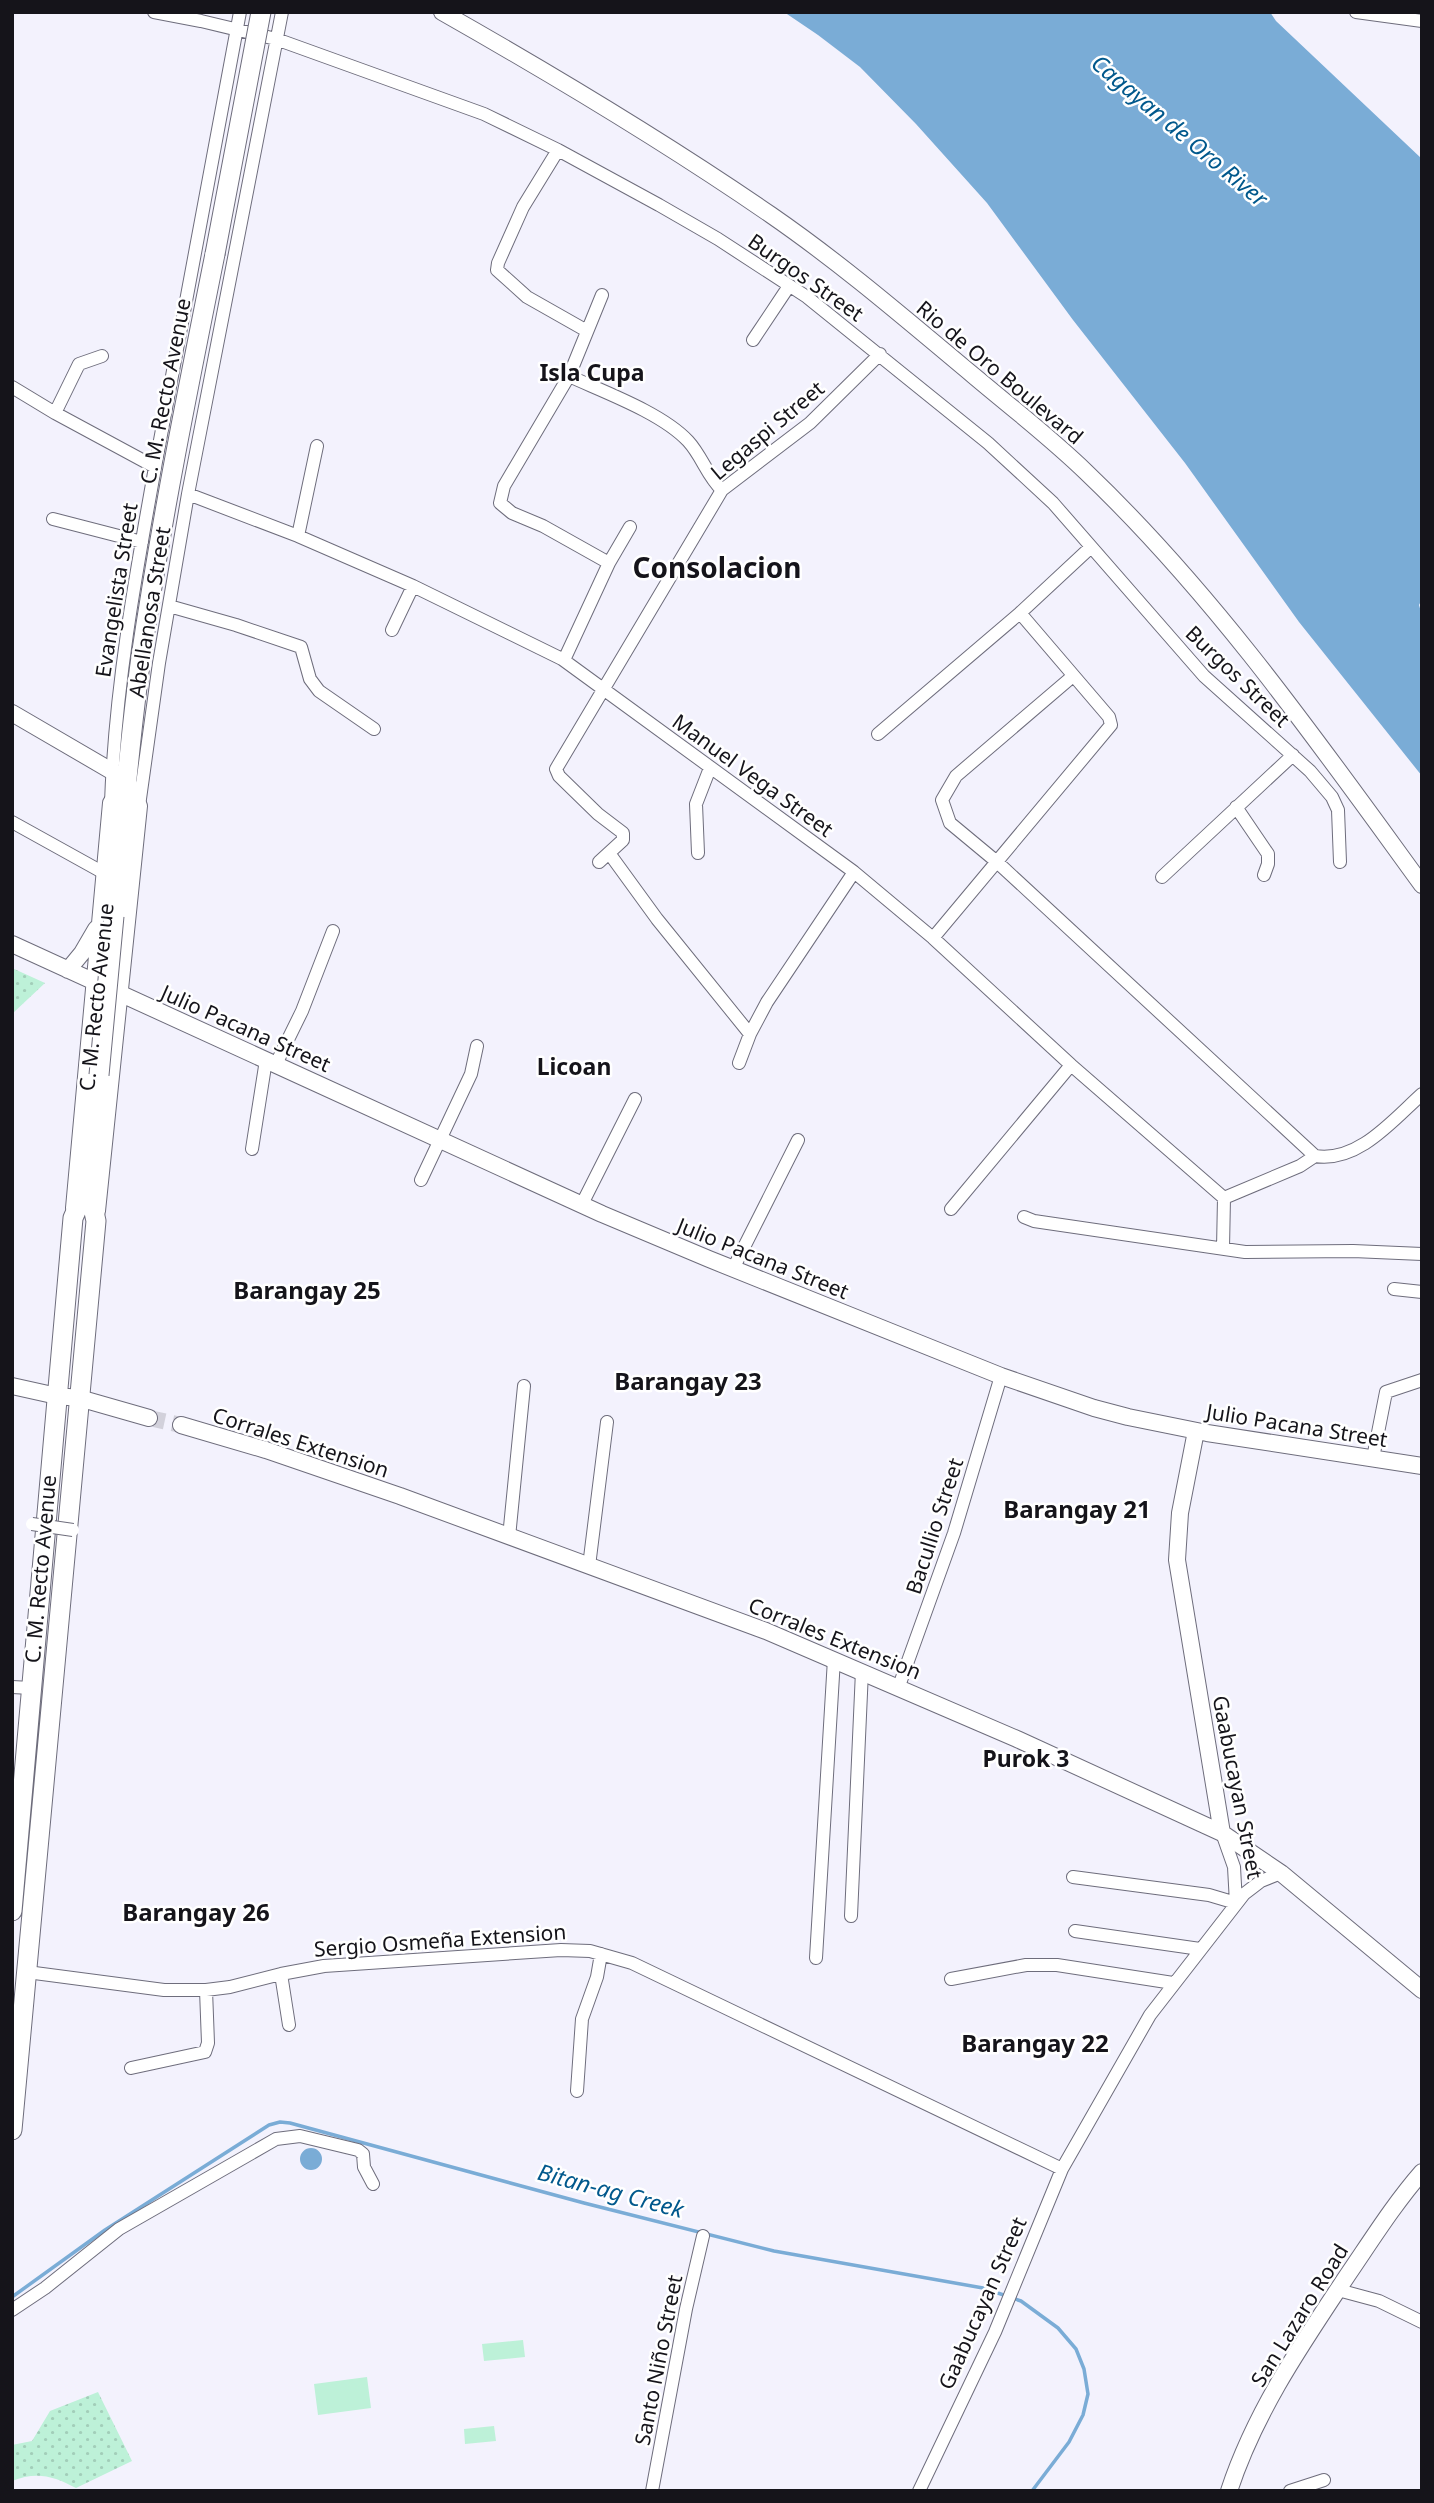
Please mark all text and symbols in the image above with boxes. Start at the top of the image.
water label: Cagayan de Oro River [1085,47,1276,214]
street label: Burgos Street [743,227,870,327]
street label: Rio de Oro Boulevard [911,294,1089,450]
street label: C. M. Recto Avenue [133,296,197,486]
district label: Isla Cupa [539,356,645,388]
street label: Legaspi Street [704,374,830,486]
street label: Evangelista Street [88,500,144,679]
street label: Abellanosa Street [122,524,176,699]
district label: Consolacion [633,548,801,586]
street label: Burgos Street [1180,619,1297,733]
street label: Manuel Vega Street [667,707,839,843]
street label: C. M. Recto Avenue [72,902,120,1092]
street label: Julio Pacana Street [155,977,336,1078]
district label: Licoan [537,1050,611,1082]
street label: Julio Pacana Street [671,1210,853,1305]
district label: Barangay 25 [233,1273,381,1306]
district label: Barangay 23 [614,1364,762,1397]
street label: Julio Pacana Street [1202,1397,1390,1453]
street label: Corrales Extension [209,1400,393,1484]
street label: Bacullio Street [899,1454,969,1598]
street label: C. M. Recto Avenue [18,1474,62,1664]
district label: Barangay 21 [1003,1492,1151,1525]
street label: Corrales Extension [745,1591,925,1685]
street label: Gaabucayan Street [1206,1693,1270,1881]
district label: Purok 3 [983,1742,1069,1774]
district label: Barangay 26 [122,1895,270,1928]
street label: Sergio Osmeña Extension [313,1917,567,1963]
district label: Barangay 22 [961,2026,1109,2059]
water label: Bitan-ag Creek [534,2155,689,2225]
street label: Gaabucayan Street [931,2212,1033,2394]
street label: San Lazaro Road [1244,2238,1354,2392]
street label: Santo Niño Street [628,2272,688,2448]

